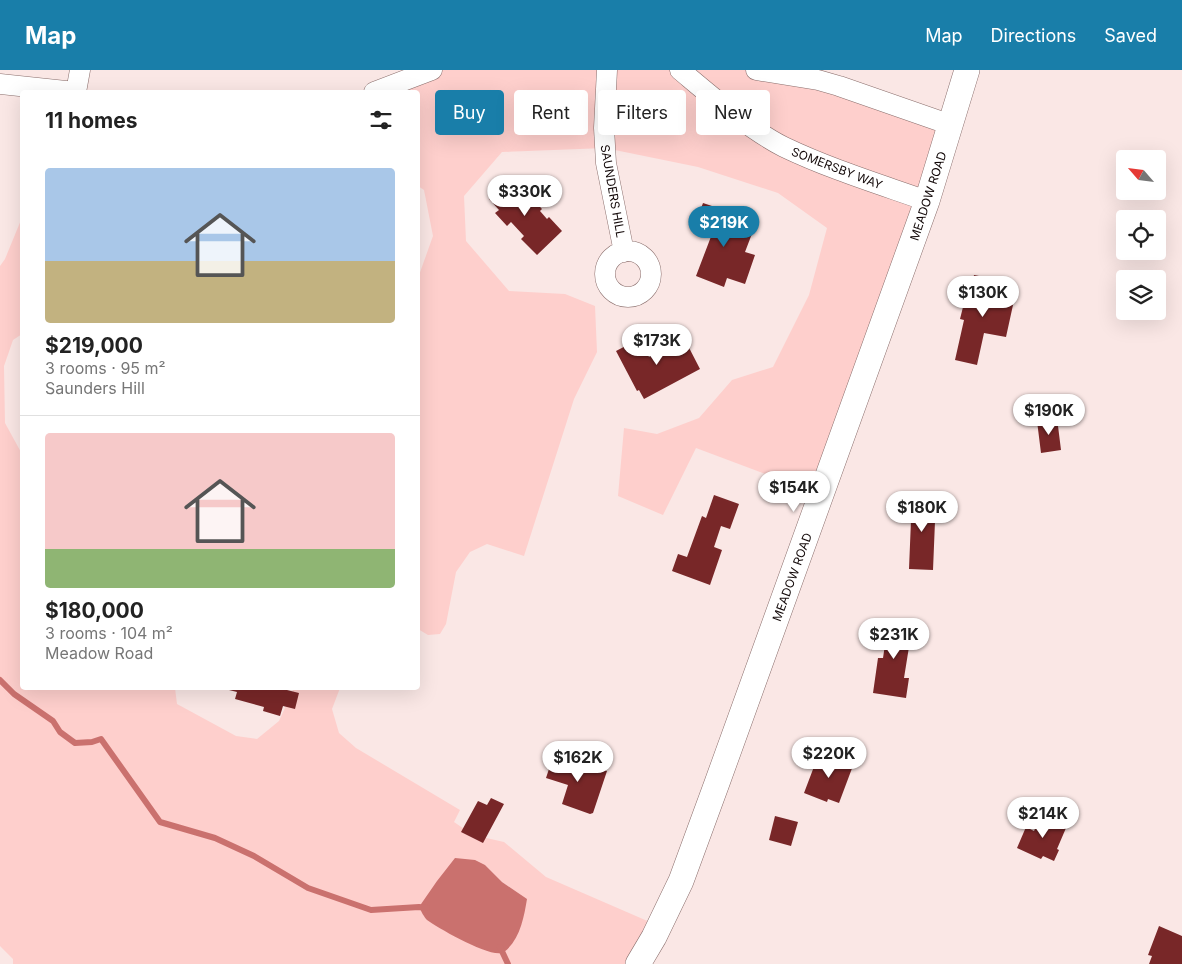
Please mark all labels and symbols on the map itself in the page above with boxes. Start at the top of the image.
street label: SAUNDERS HILL [597,143,629,239]
street label: SOMERSBY WAY [789,144,885,192]
street label: MEADOW ROAD [907,150,949,242]
north arrow [1116,150,1166,200]
pin: $330K [490,174,560,217]
pin: $219K [689,206,759,248]
pin: $130K [948,276,1018,318]
pin: $173K [622,324,692,366]
pin: $190K [1014,394,1084,436]
pin: $154K [759,470,829,513]
pin: $180K [887,490,957,533]
street label: MEADOW ROAD [769,531,815,623]
pin: $231K [859,618,929,660]
pin: $220K [794,736,864,779]
pin: $162K [543,740,613,783]
pin: $214K [1008,796,1078,839]

